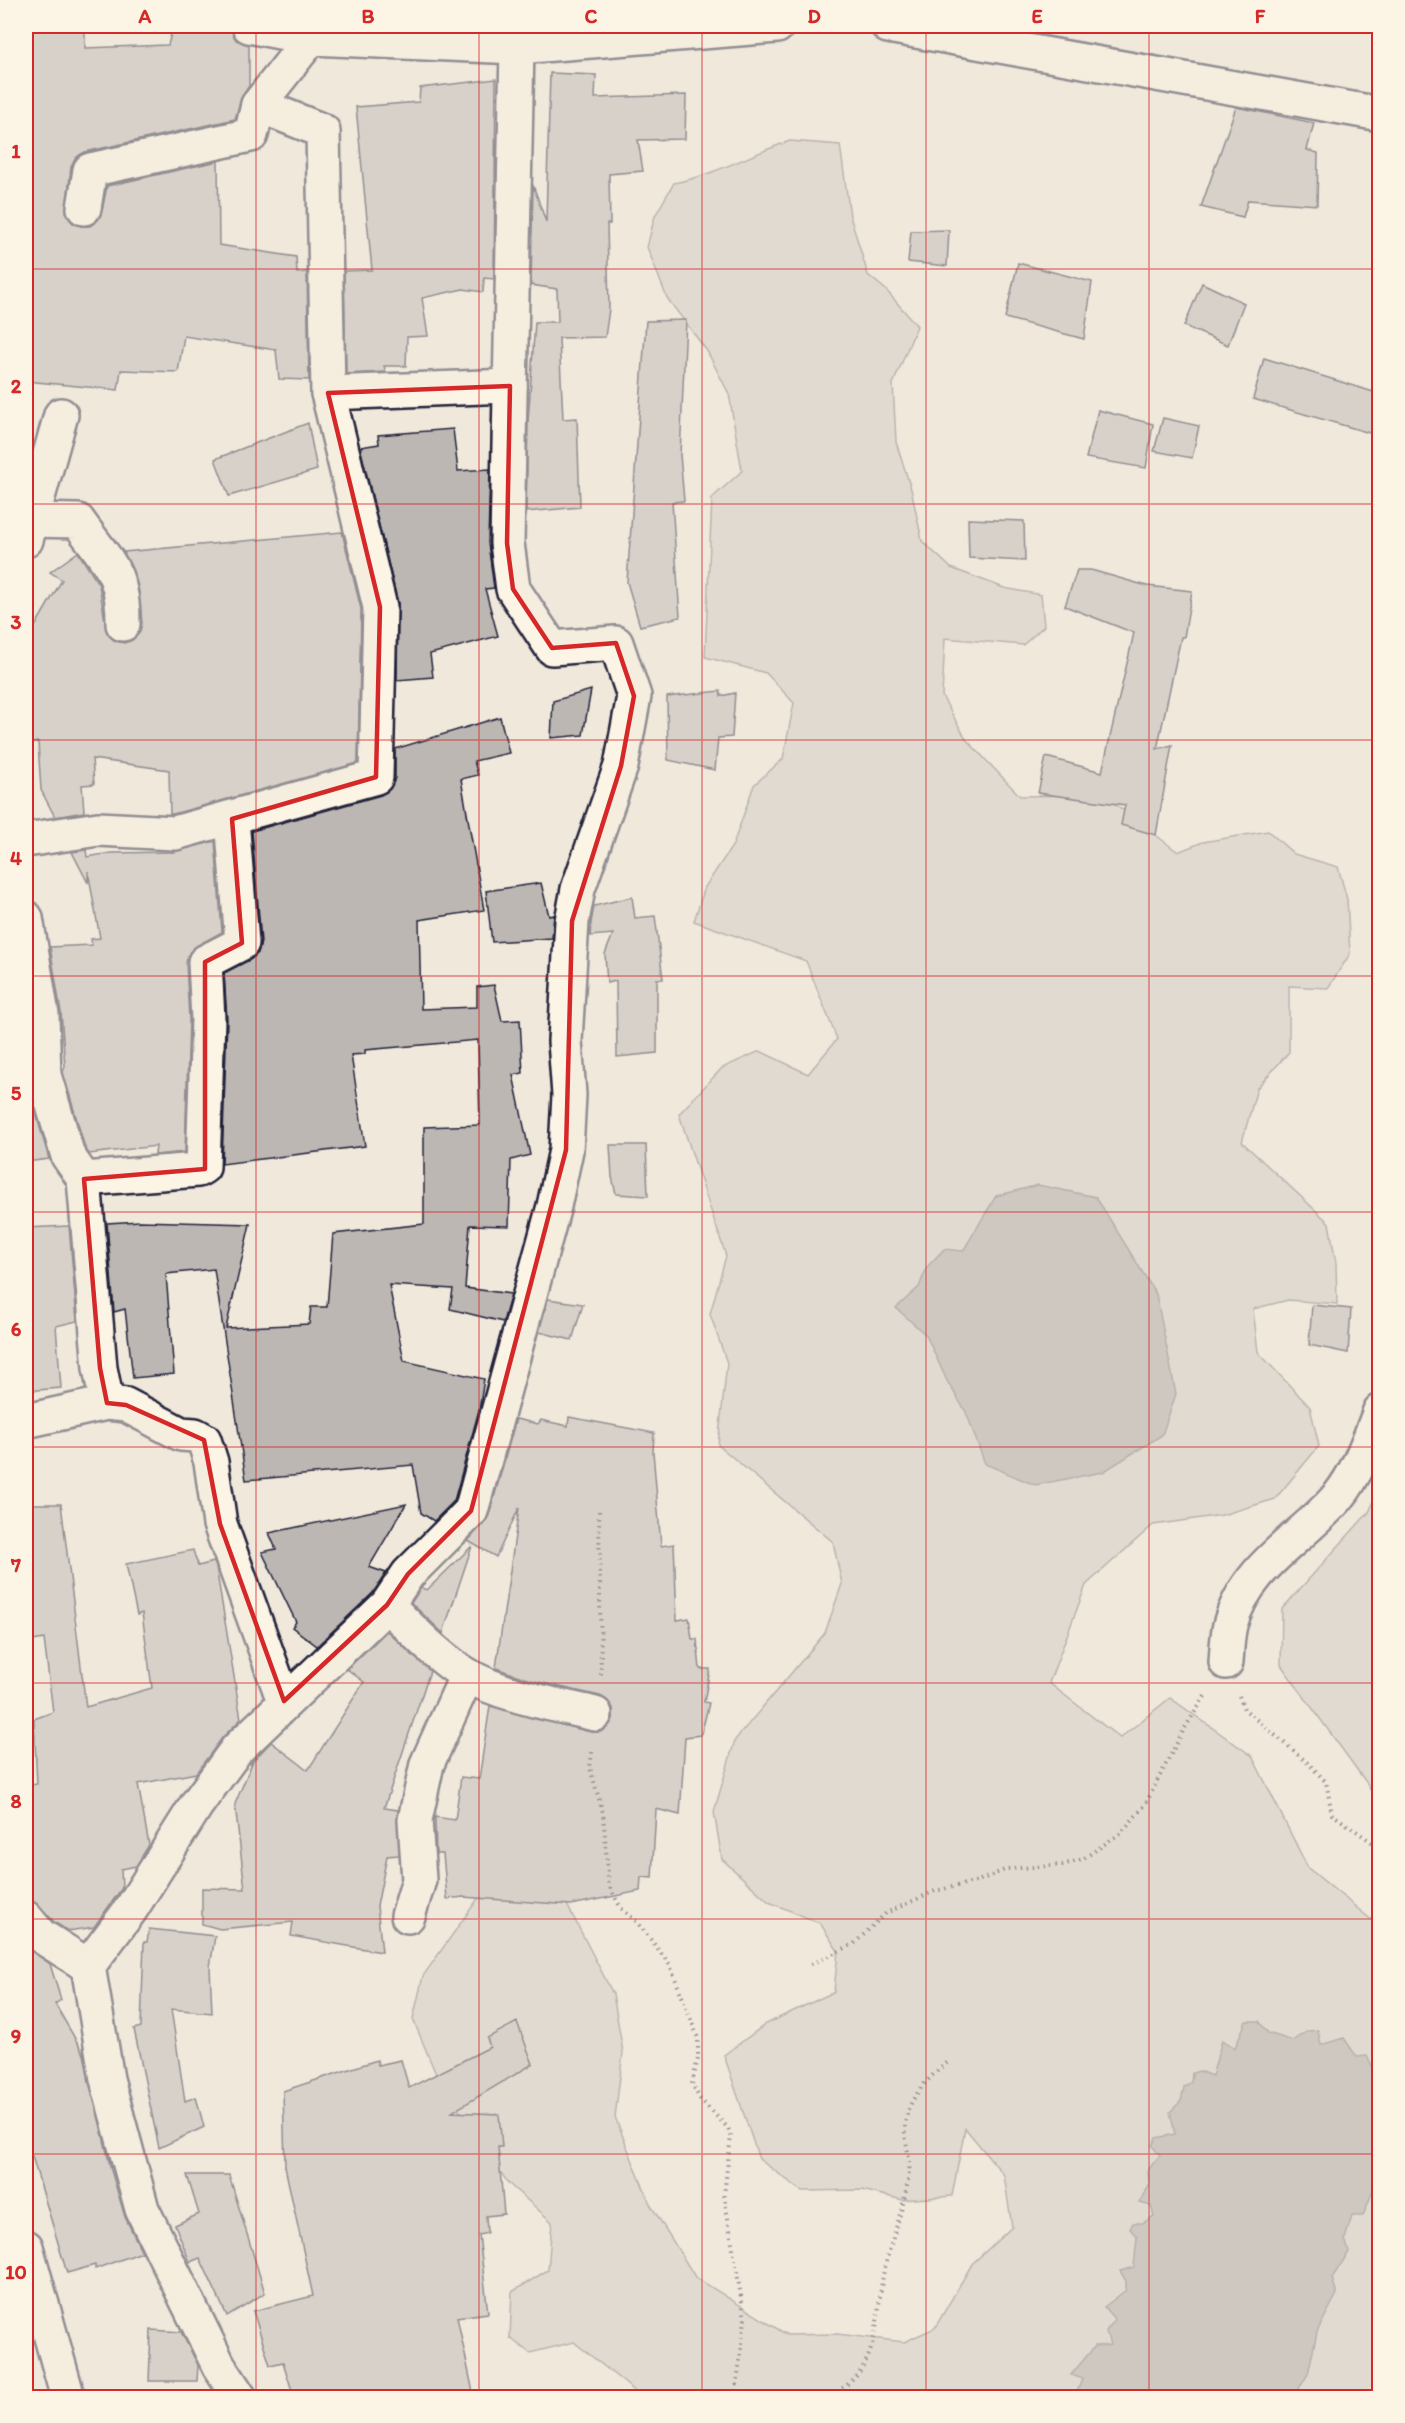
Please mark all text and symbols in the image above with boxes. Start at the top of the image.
text: A [138,4,152,28]
text: B [362,4,375,28]
text: C [585,4,598,28]
text: D [807,4,821,28]
text: E [1031,4,1043,28]
text: F [1255,4,1266,28]
text: 1 [11,139,21,163]
text: 2 [11,374,22,398]
text: 3 [11,610,22,634]
text: 4 [10,846,22,870]
text: 5 [11,1081,22,1105]
text: 6 [11,1317,22,1341]
text: 7 [10,1553,21,1577]
text: 8 [11,1789,22,1813]
text: 9 [11,2024,21,2048]
text: 10 [5,2260,27,2284]

